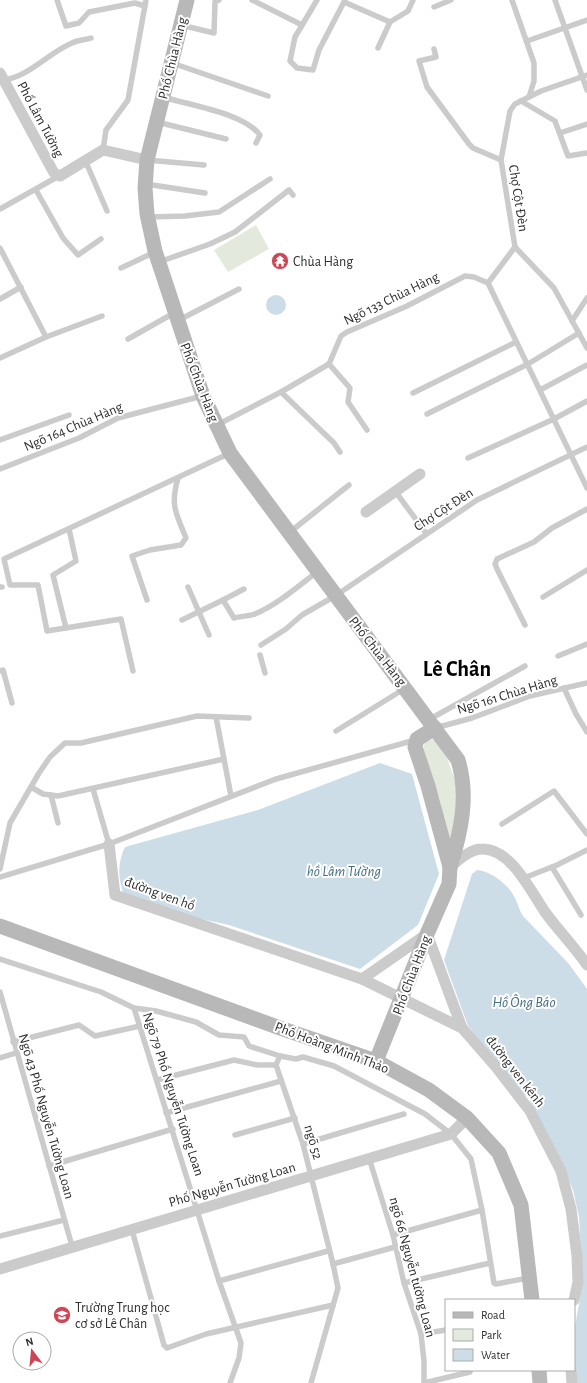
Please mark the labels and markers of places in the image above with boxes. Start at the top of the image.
temple icon: Chùa Hàng [270,251,290,271]
place label: Chùa Hàng [293,255,353,269]
place label: Trường Trung học cơ sở Lê Chân [75,1301,170,1331]
school or university icon: Trường Trung học cơ sở Lê Chân [52,1305,72,1325]

